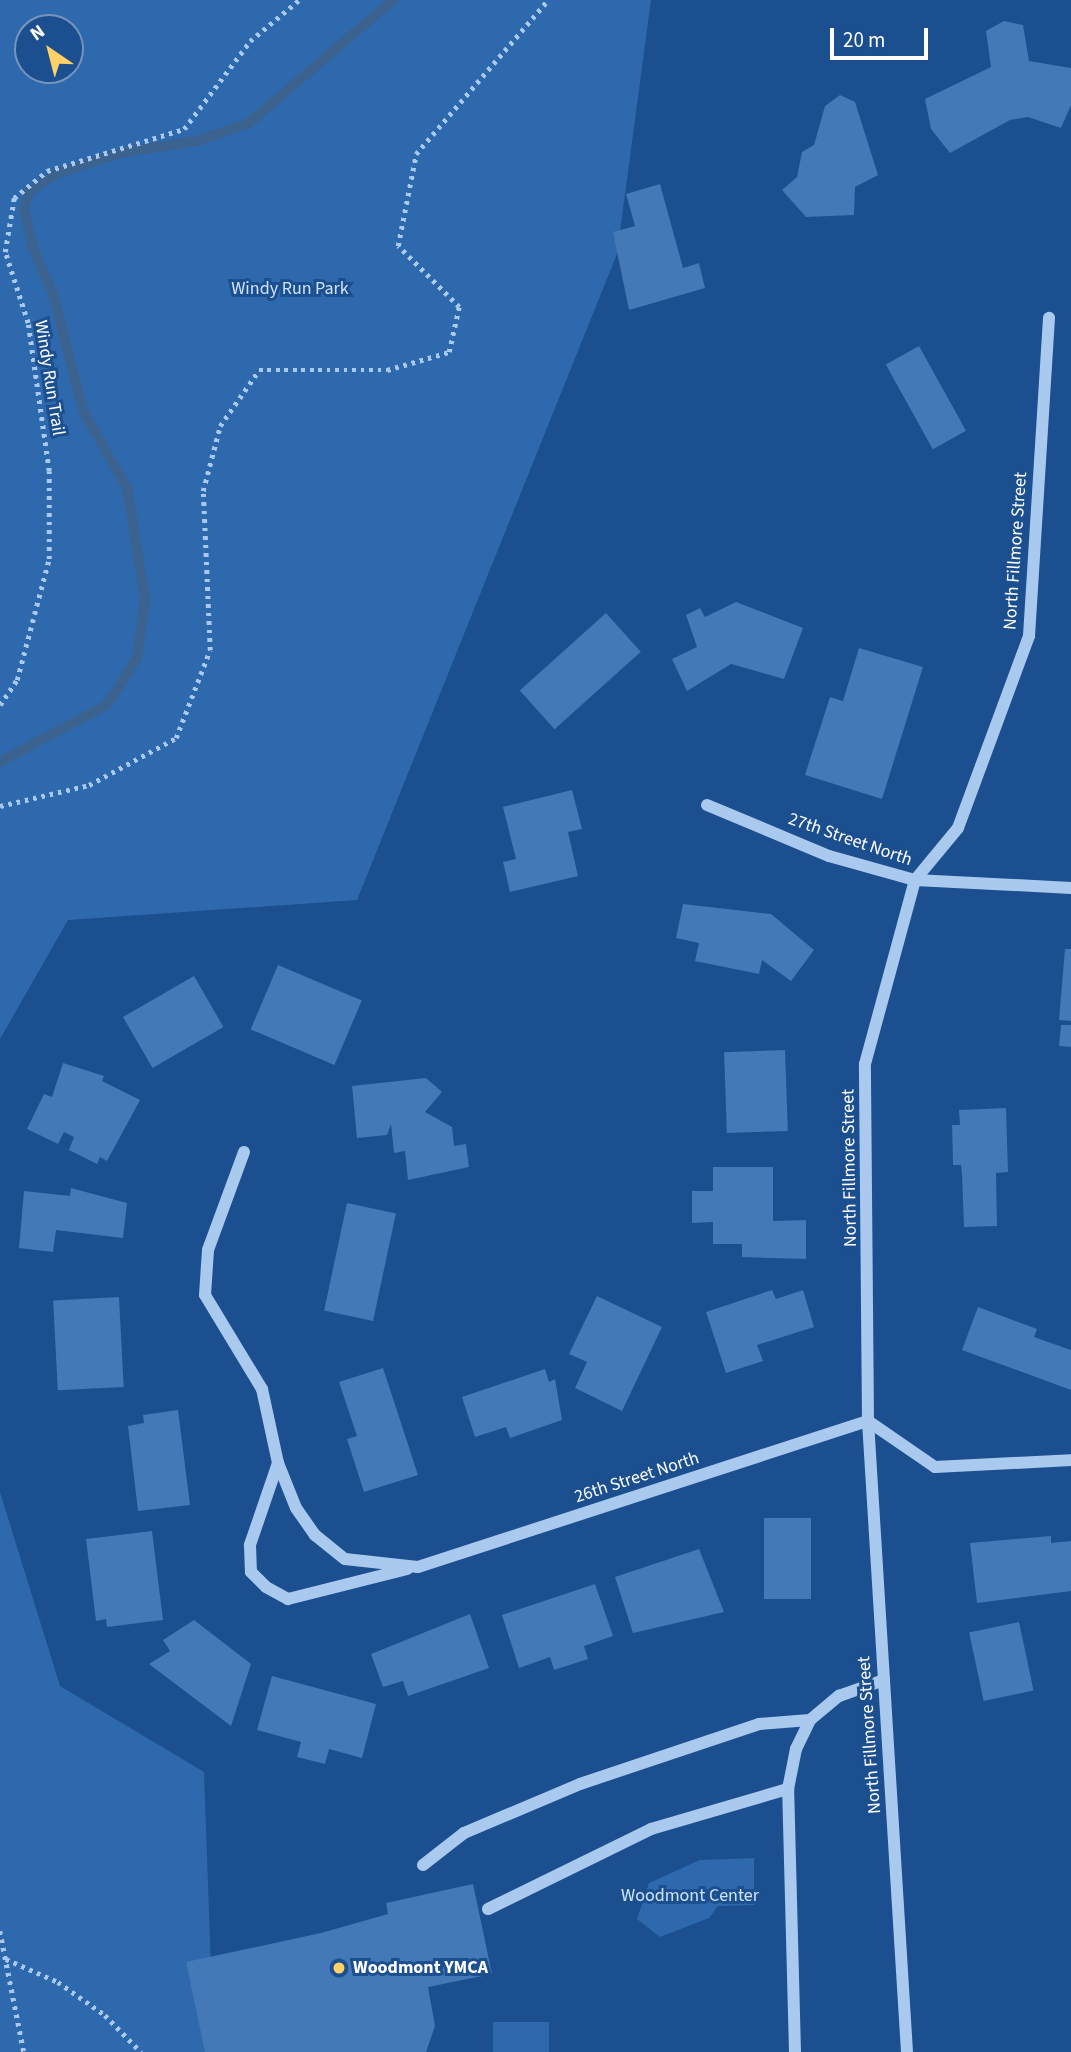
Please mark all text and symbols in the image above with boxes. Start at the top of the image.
north arrow [14,14,84,84]
scale bar [833,14,931,58]
text: N [25,18,51,48]
text: 20 m [843,25,885,55]
park label: Windy Run Park [231,278,349,300]
street label: Windy Run Trail [29,319,69,437]
street label: North Fillmore Street [1000,471,1032,631]
street label: 27th Street North [785,809,915,871]
street label: North Fillmore Street [838,1089,862,1247]
street label: 26th Street North [572,1448,702,1508]
street label: North Fillmore Street [854,1655,886,1815]
park label: Woodmont Center [621,1885,759,1907]
place label: Woodmont YMCA [353,1957,488,1979]
marker: Woodmont YMCA [331,1960,347,1976]

